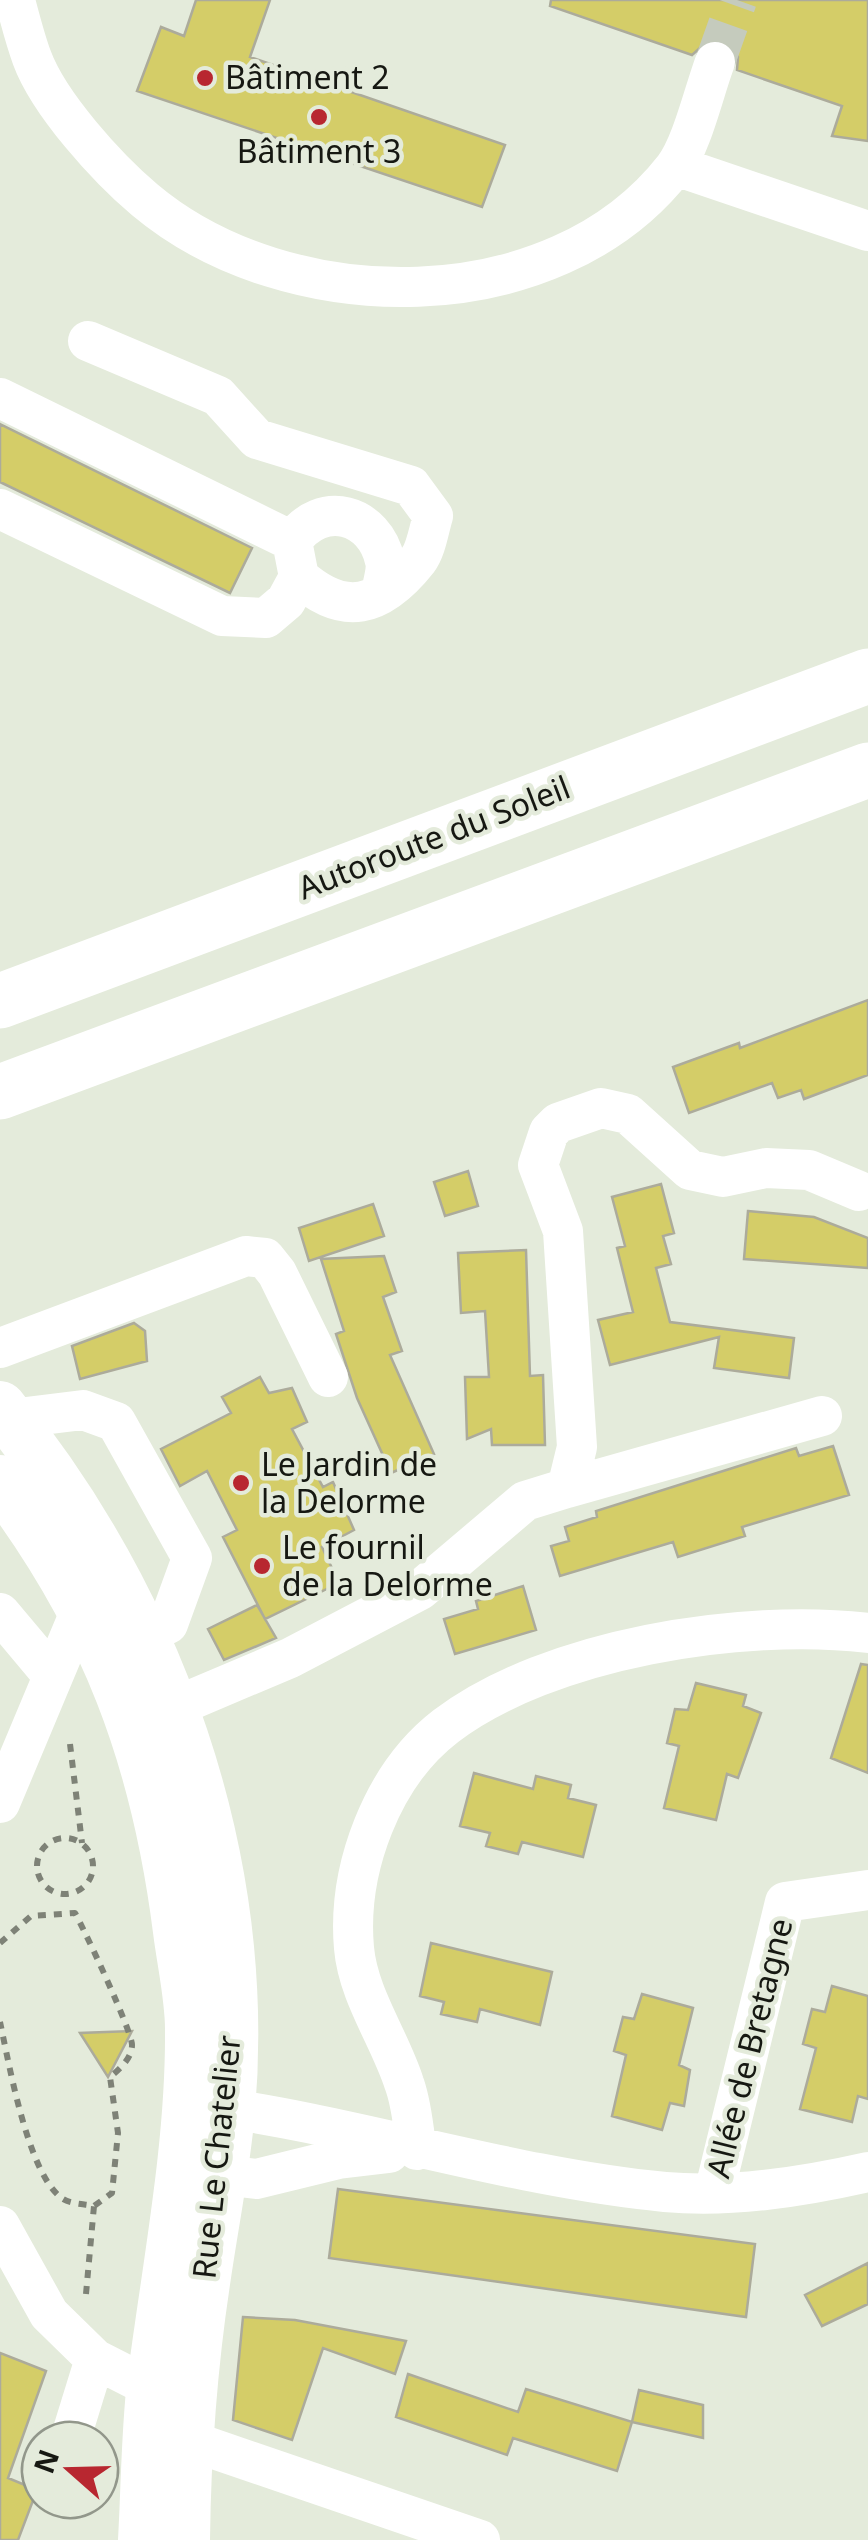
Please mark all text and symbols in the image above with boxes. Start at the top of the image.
place label: Bâtiment 2 [225,55,389,98]
marker: Bâtiment 2 [194,67,216,89]
marker: Bâtiment 3 [308,106,330,128]
place label: Bâtiment 3 [237,129,401,172]
street label: Autoroute du Soleil [291,765,576,908]
place label: Le Jardin de la Delorme [261,1442,437,1522]
marker: Le Jardin de la Delorme [230,1472,252,1494]
place label: Le fournil de la Delorme [282,1525,493,1605]
marker: Le fournil de la Delorme [251,1555,273,1577]
street label: Allée de Bretagne [696,1913,802,2182]
street label: Rue Le Chatelier [181,2033,250,2281]
north arrow [20,2420,120,2520]
text: N [24,2444,67,2478]

